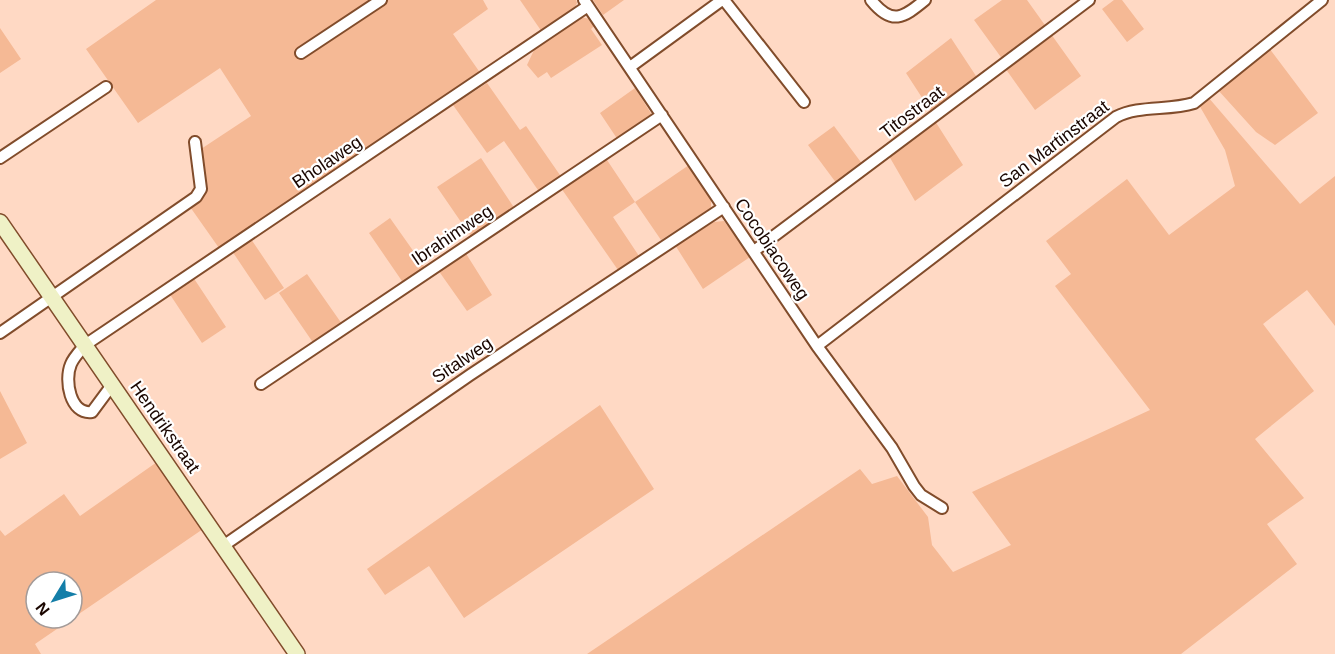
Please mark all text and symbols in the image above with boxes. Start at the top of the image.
street label: Titostraat [876,82,948,142]
street label: San Martinstraat [995,96,1113,192]
street label: Bholaweg [289,132,365,192]
street label: Cocobiacoweg [731,194,813,304]
street label: Ibrahimweg [408,201,496,269]
street label: Sitalweg [428,333,496,387]
street label: Hendrikstraat [126,377,204,477]
north arrow [24,570,84,630]
text: N [32,599,53,619]

